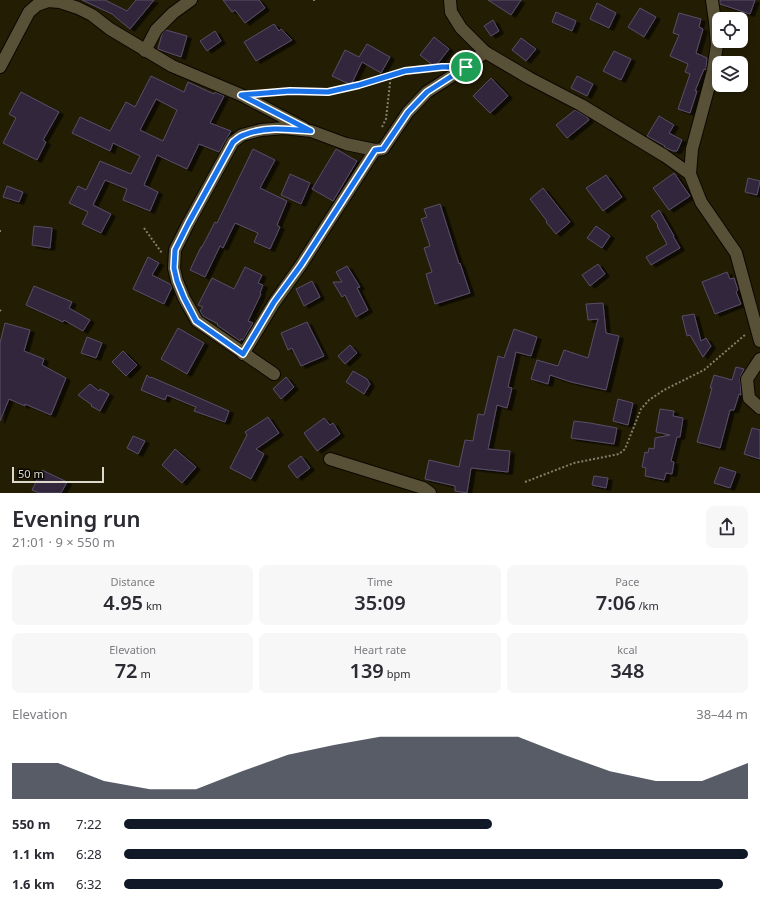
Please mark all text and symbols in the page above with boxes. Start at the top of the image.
map controls [712,12,748,92]
button: locate [712,12,748,48]
pin [449,50,483,84]
icon: arrive [455,56,477,78]
button: layers [712,56,748,92]
scale bar [12,465,104,484]
text: 50 m [18,466,44,481]
text: Evening run [12,503,141,533]
button: share [706,506,748,548]
text: 21:01 · 9 × 550 m [12,533,115,551]
text: Distance [110,574,155,589]
text: Time [367,574,393,589]
text: Pace [615,574,639,589]
text: 4.95 [103,589,143,616]
text: 35:09 [354,589,406,616]
text: 7:06 [596,589,636,616]
text: km [143,598,162,613]
text: /km [636,598,659,613]
text: Elevation [109,642,156,657]
text: Heart rate [354,642,406,657]
text: kcal [617,642,637,657]
text: 72 [115,657,138,684]
text: 139 [349,657,384,684]
text: 348 [610,657,644,684]
text: m [138,666,151,681]
text: bpm [384,666,411,681]
text: Elevation [12,705,68,723]
text: 38–44 m [696,705,748,723]
text: 550 m [12,815,50,833]
text: 7:22 [76,815,102,833]
text: 1.1 km [12,845,55,863]
text: 6:28 [76,845,102,863]
text: 1.6 km [12,875,55,893]
text: 6:32 [76,875,102,893]

